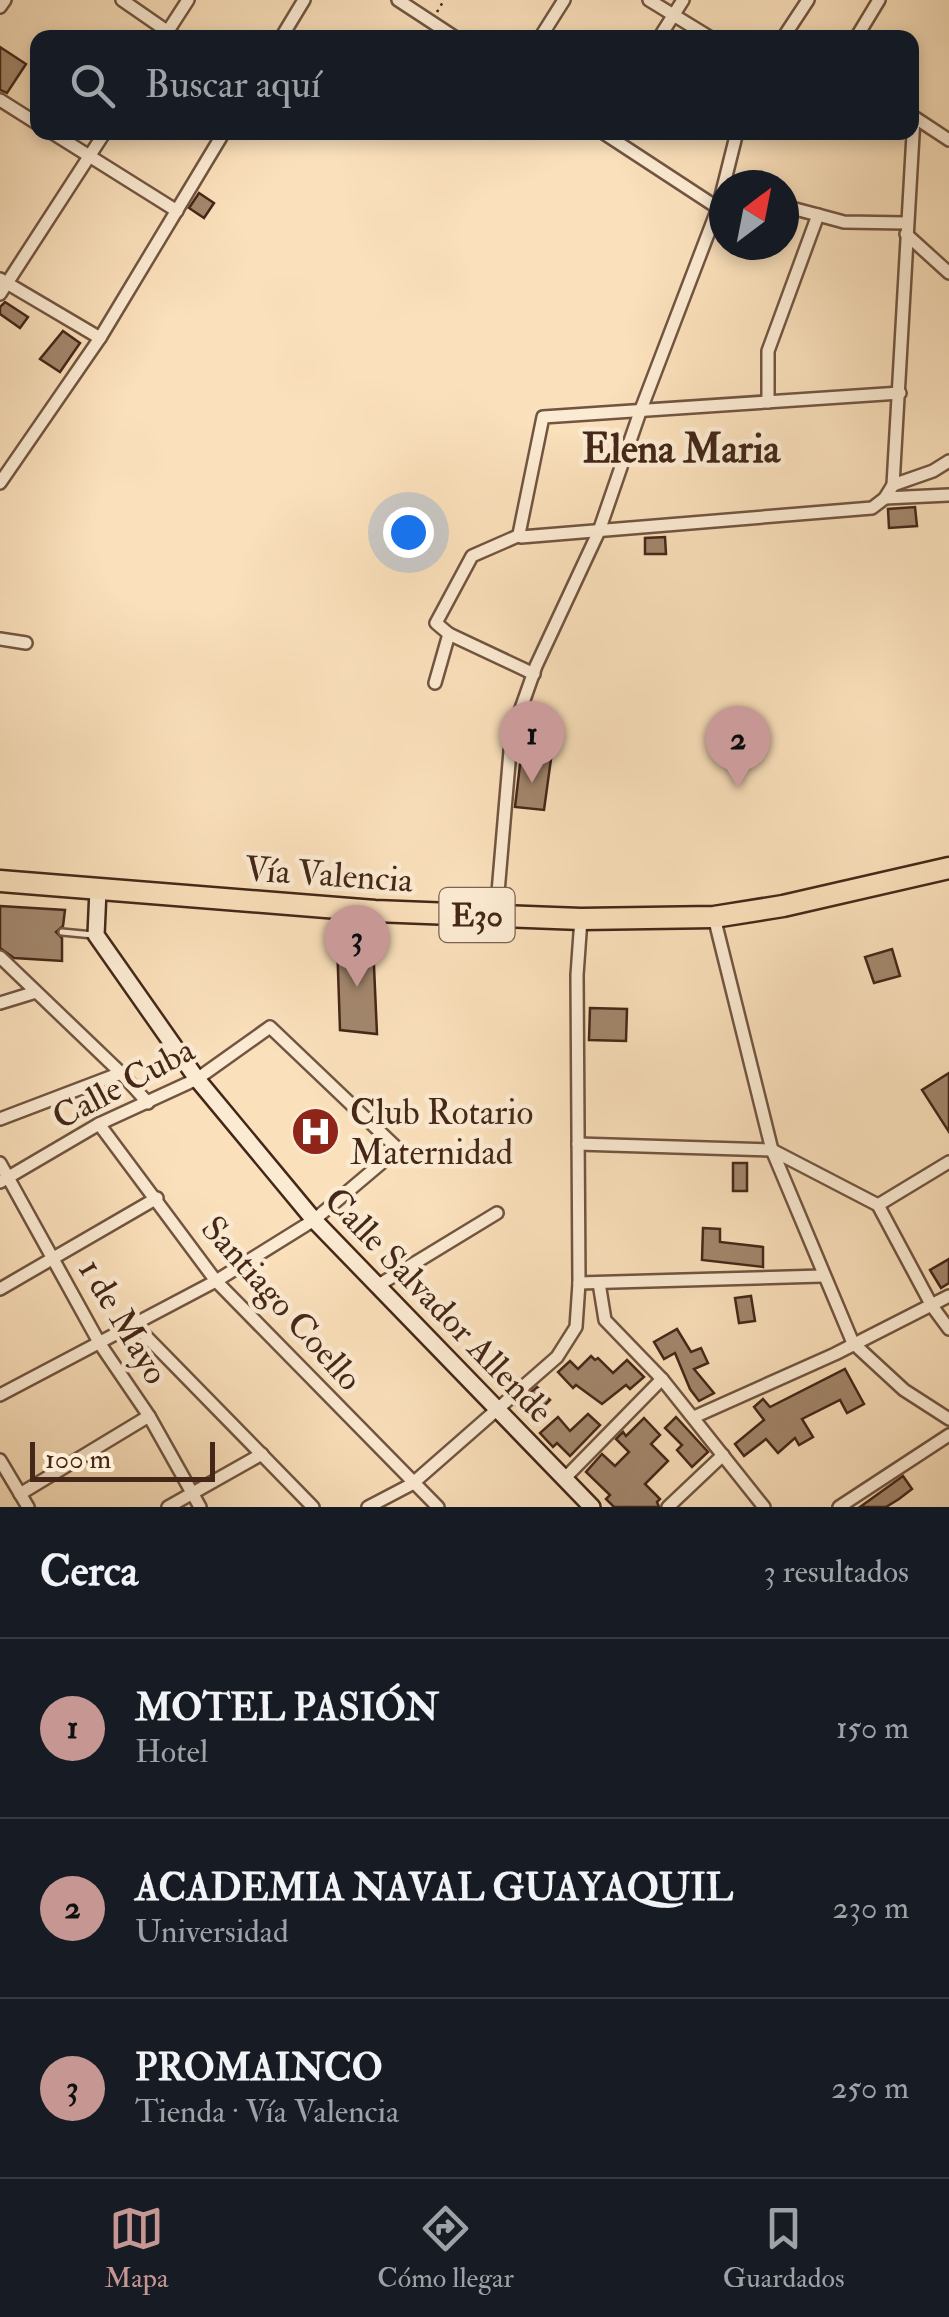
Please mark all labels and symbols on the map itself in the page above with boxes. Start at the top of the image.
north arrow [709,170,799,260]
district label: Elena Maria [582,424,782,475]
your location [383,507,434,558]
pin: 1 [500,700,564,783]
pin: 2 [706,706,770,788]
street label: Vía Valencia [243,847,415,903]
road number: E30 [440,888,514,942]
pin: 3 [324,904,390,987]
street label: Calle Cuba [45,1028,203,1140]
place label: Club Rotario Maternidad [350,1091,533,1175]
hospital icon: Club Rotario Maternidad [289,1106,341,1158]
street label: Calle Salvador Allende [315,1179,562,1433]
street label: Santiago Coello [191,1207,371,1400]
street label: 1 de Mayo [69,1251,178,1392]
scale bar [30,1437,215,1482]

